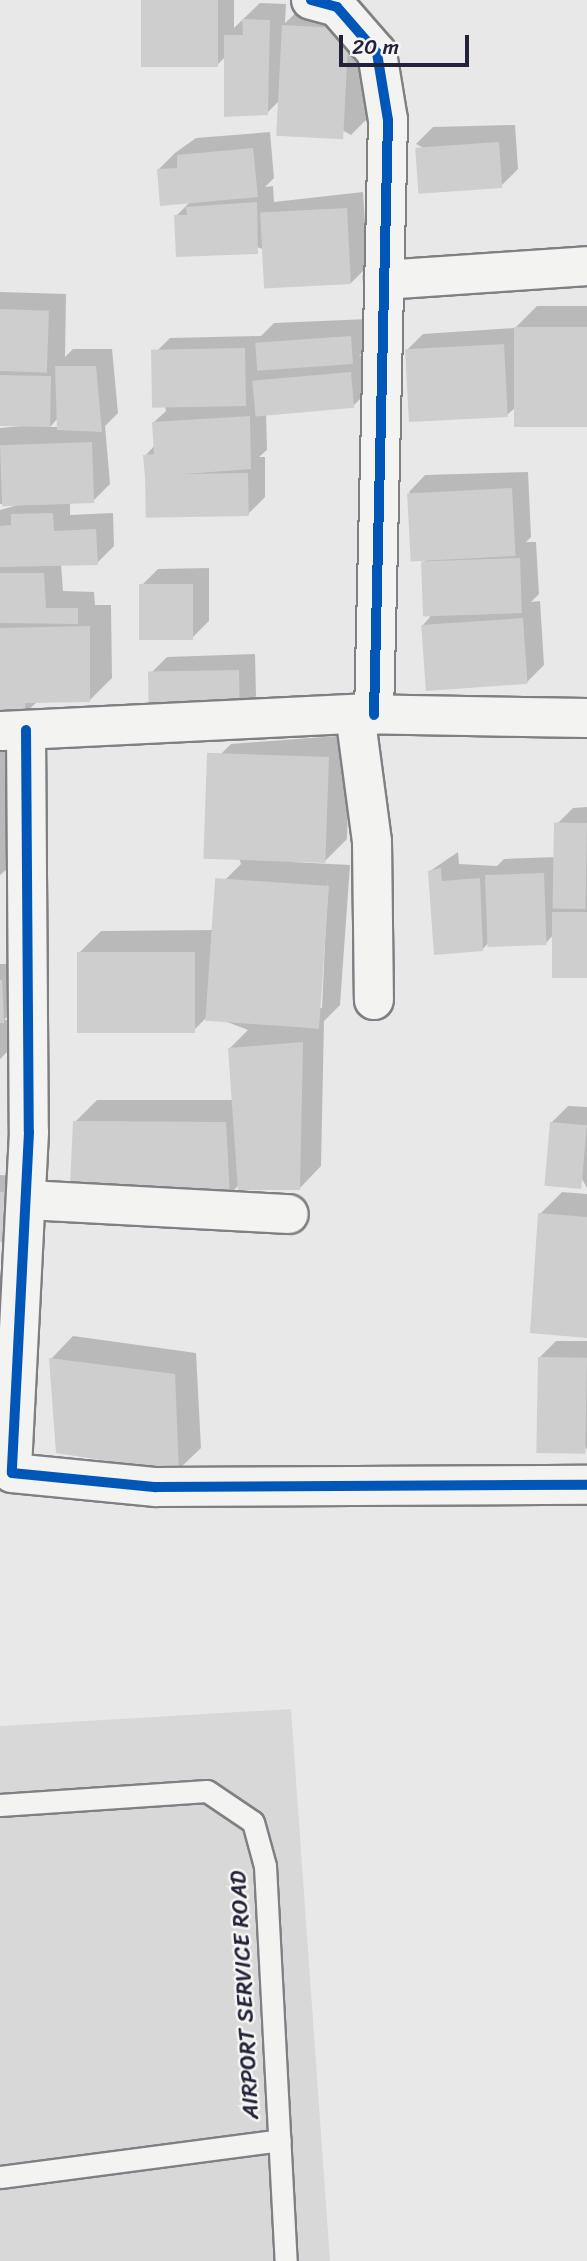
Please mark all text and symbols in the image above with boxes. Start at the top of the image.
scale bar [342,21,472,65]
text: 20 m [352,28,399,66]
street label: AIRPORT SERVICE ROAD [225,1870,265,2120]

